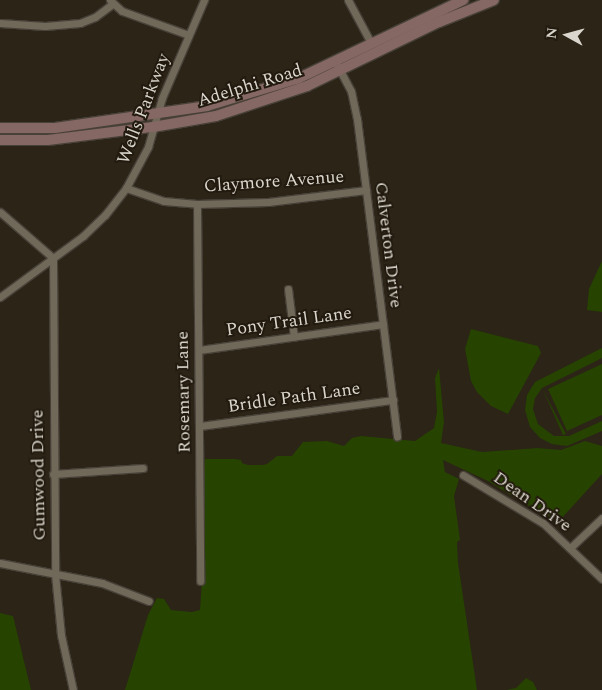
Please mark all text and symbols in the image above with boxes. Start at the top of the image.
north arrow [542,10,592,60]
text: N [540,26,563,40]
street label: Wells Parkway [113,51,175,167]
street label: Adelphi Road [195,60,305,112]
street label: Claymore Avenue [203,166,345,198]
street label: Calverton Drive [370,181,406,309]
street label: Pony Trail Lane [225,302,353,342]
street label: Rosemary Lane [172,331,196,453]
street label: Bridle Path Lane [226,378,362,418]
street label: Gumwood Drive [27,409,51,541]
street label: Dean Drive [489,467,575,537]

